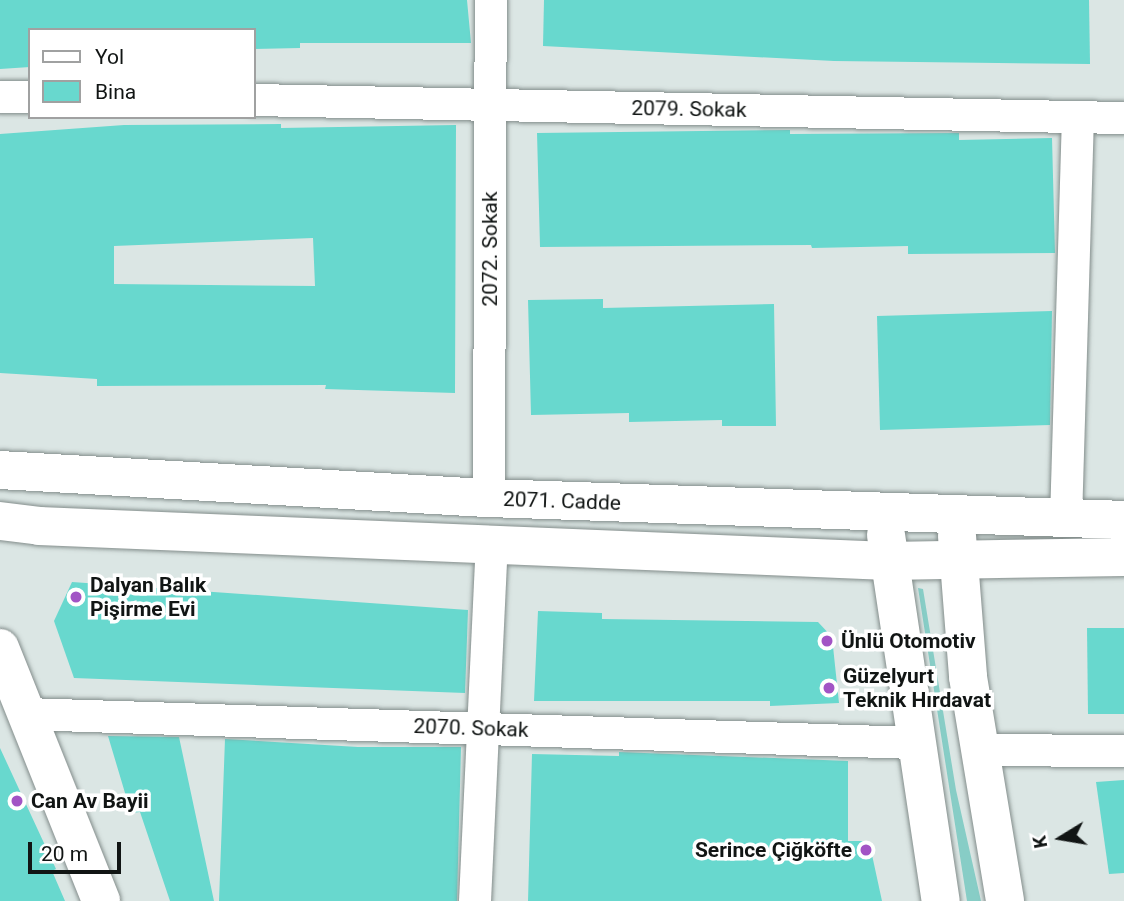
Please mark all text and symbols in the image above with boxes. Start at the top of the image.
legend [28,28,256,119]
text: Yol [95,45,124,69]
text: Bina [95,80,136,104]
street label: 2079. Sokak [631,95,747,123]
street label: 2072. Sokak [477,191,503,307]
street label: 2071. Cadde [503,486,621,516]
place label: Dalyan Balık Pişirme Evi [90,572,206,622]
marker: Dalyan Balık Pişirme Evi [68,589,84,605]
place label: Ünlü Otomotiv [841,628,976,654]
marker: Ünlü Otomotiv [819,633,835,649]
place label: Güzelyurt Teknik Hırdavat [843,663,991,713]
marker: Güzelyurt Teknik Hırdavat [821,680,837,696]
street label: 2070. Sokak [413,713,529,743]
place label: Can Av Bayii [31,788,149,814]
marker: Can Av Bayii [9,793,25,809]
north arrow [1026,803,1096,873]
scale bar [32,828,124,872]
text: K [1027,834,1052,850]
place label: Serince Çiğköfte [695,837,852,863]
text: 20 m [41,842,88,866]
marker: Serince Çiğköfte [858,842,874,858]

